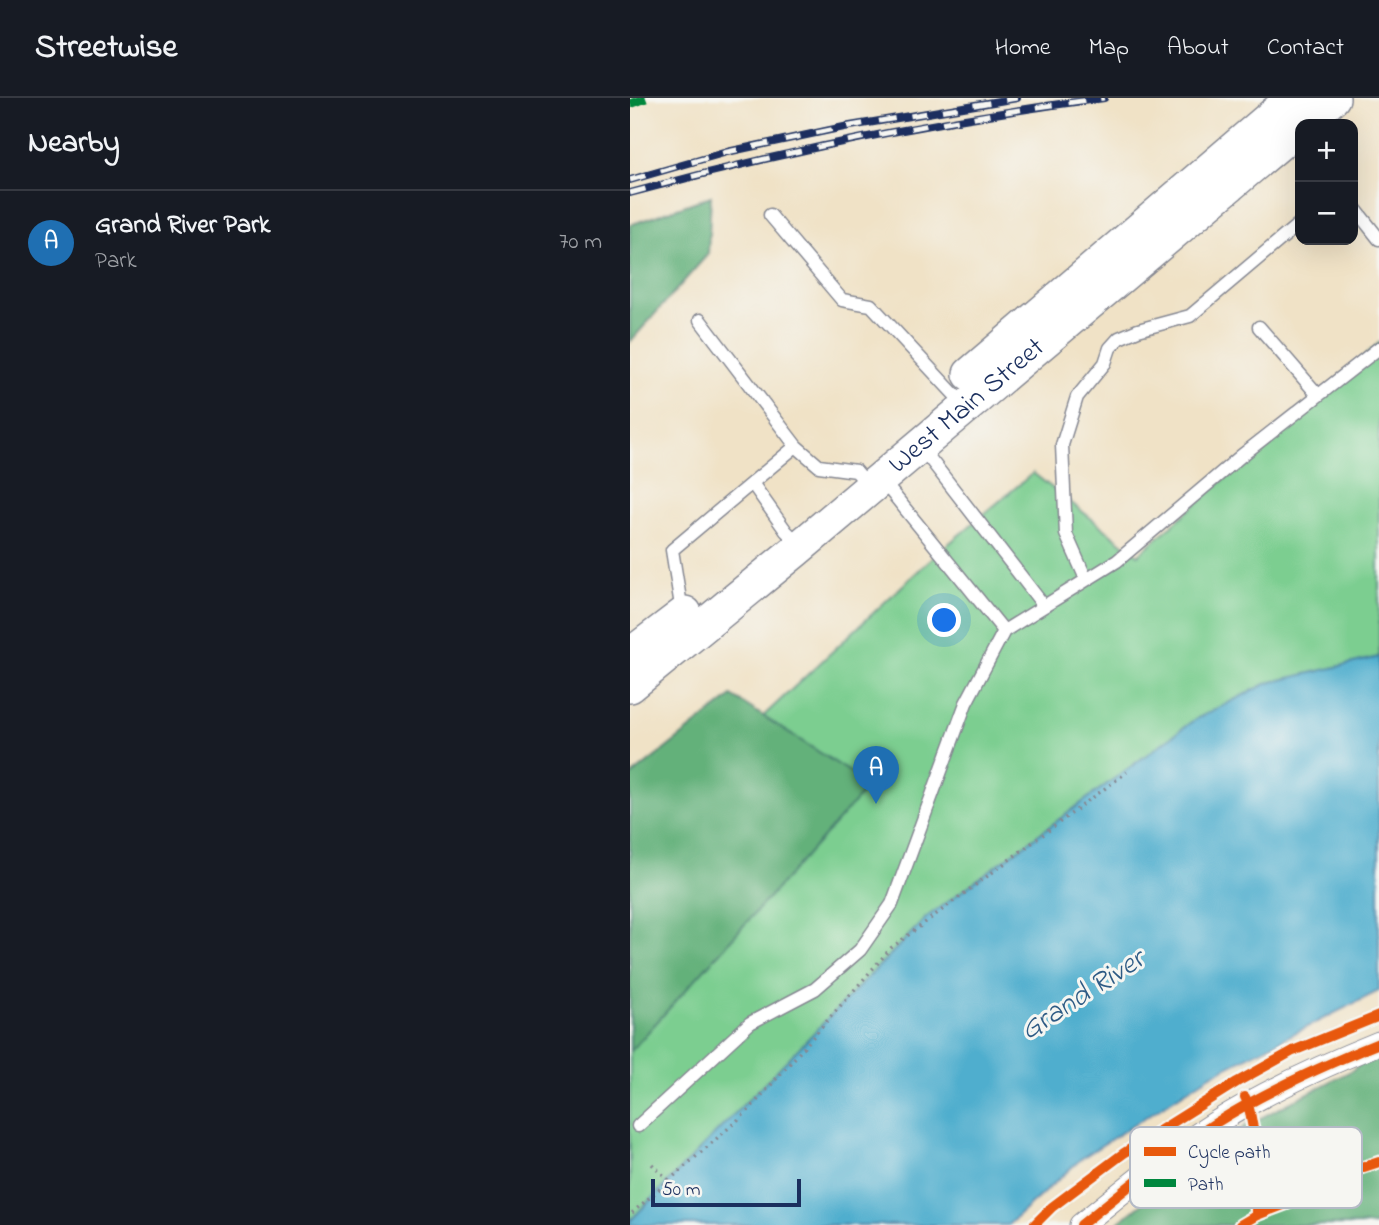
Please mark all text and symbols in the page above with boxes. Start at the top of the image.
text: Streetwise [35,24,177,72]
text: Home [995,31,1051,66]
text: Map [1089,31,1129,66]
text: About [1167,31,1229,66]
text: Contact [1267,31,1344,66]
map controls [1295,119,1358,245]
button: + [1295,119,1358,182]
text: Nearby [28,122,120,166]
button: − [1295,182,1358,245]
text: Grand River Park [95,207,270,245]
text: A [44,226,58,259]
text: 70 m [559,226,602,259]
text: Park [95,245,137,278]
street label: West Main Street [880,328,1054,484]
your location [927,603,961,637]
pin: A [853,746,899,804]
water label: Grand River [1012,937,1157,1053]
legend [1130,1127,1362,1208]
text: Cycle path [1188,1140,1270,1168]
text: Path [1188,1172,1224,1199]
scale bar [651,1176,802,1208]
text: 50 m [662,1177,701,1204]

